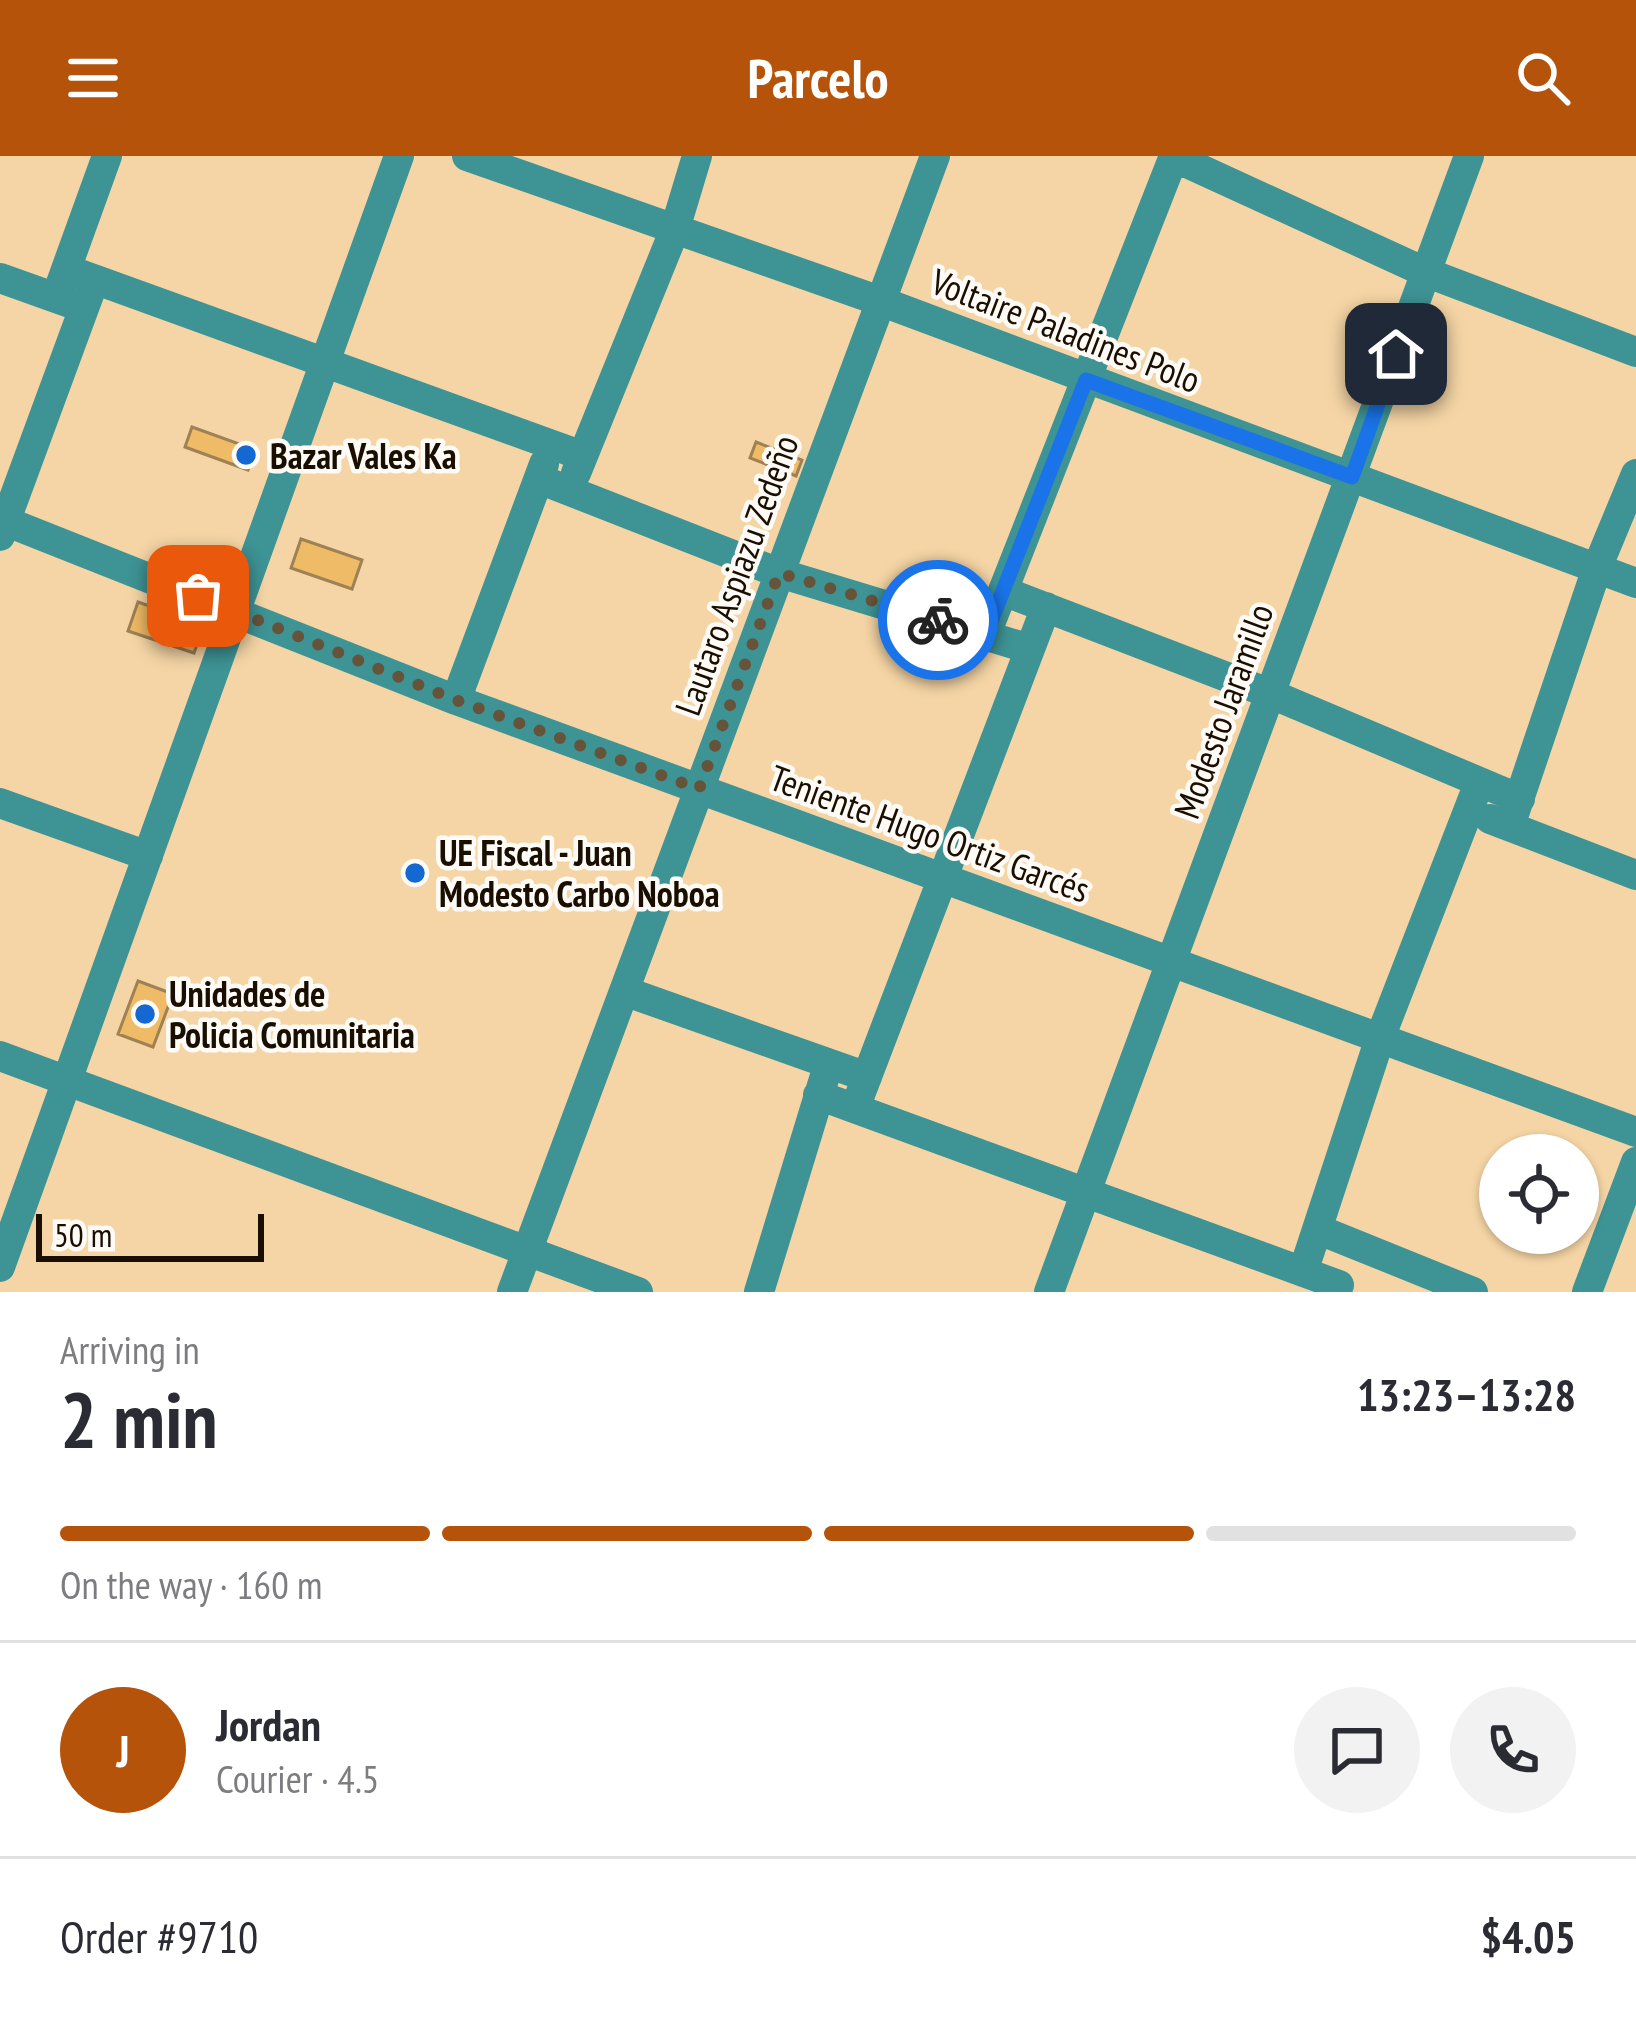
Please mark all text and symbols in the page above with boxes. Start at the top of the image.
text: Parcelo [747,43,889,113]
icon: menu [60,45,126,111]
icon: search [1510,45,1576,111]
street label: Voltaire Paladines Polo [924,257,1207,403]
pin [1345,303,1447,405]
icon: home [1363,321,1429,387]
street label: Lautaro Aspiazu Zedeño [664,429,808,721]
place label: Bazar Vales Ka [270,432,457,479]
marker: Bazar Vales Ka [233,442,259,468]
pin [147,545,249,647]
courier [878,560,998,680]
icon: bag [165,563,231,629]
icon: bike [905,587,971,653]
street label: Modesto Jaramillo [1162,597,1284,825]
street label: Teniente Hugo Ortiz Garcés [764,753,1096,913]
place label: UE Fiscal - Juan Modesto Carbo Noboa [439,829,720,917]
marker: UE Fiscal - Juan Modesto Carbo Noboa [402,860,428,886]
place label: Unidades de Policia Comunitaria [169,970,415,1058]
marker: Unidades de Policia Comunitaria [132,1001,158,1027]
map controls [1479,1134,1599,1254]
button: locate [1479,1134,1599,1254]
scale bar [36,1208,264,1261]
text: 50 m [54,1213,112,1256]
text: Arriving in [60,1324,200,1375]
text: 13:23–13:28 [1357,1365,1576,1423]
text: 2 min [60,1369,218,1470]
text: On the way · 160 m [60,1559,322,1610]
button: chat [1294,1687,1420,1813]
button: phone [1450,1687,1576,1813]
text: Jordan [216,1695,321,1753]
text: J [116,1721,130,1779]
text: Courier · 4.5 [216,1753,379,1804]
text: Order #9710 [60,1907,258,1965]
text: $4.05 [1480,1907,1576,1965]

